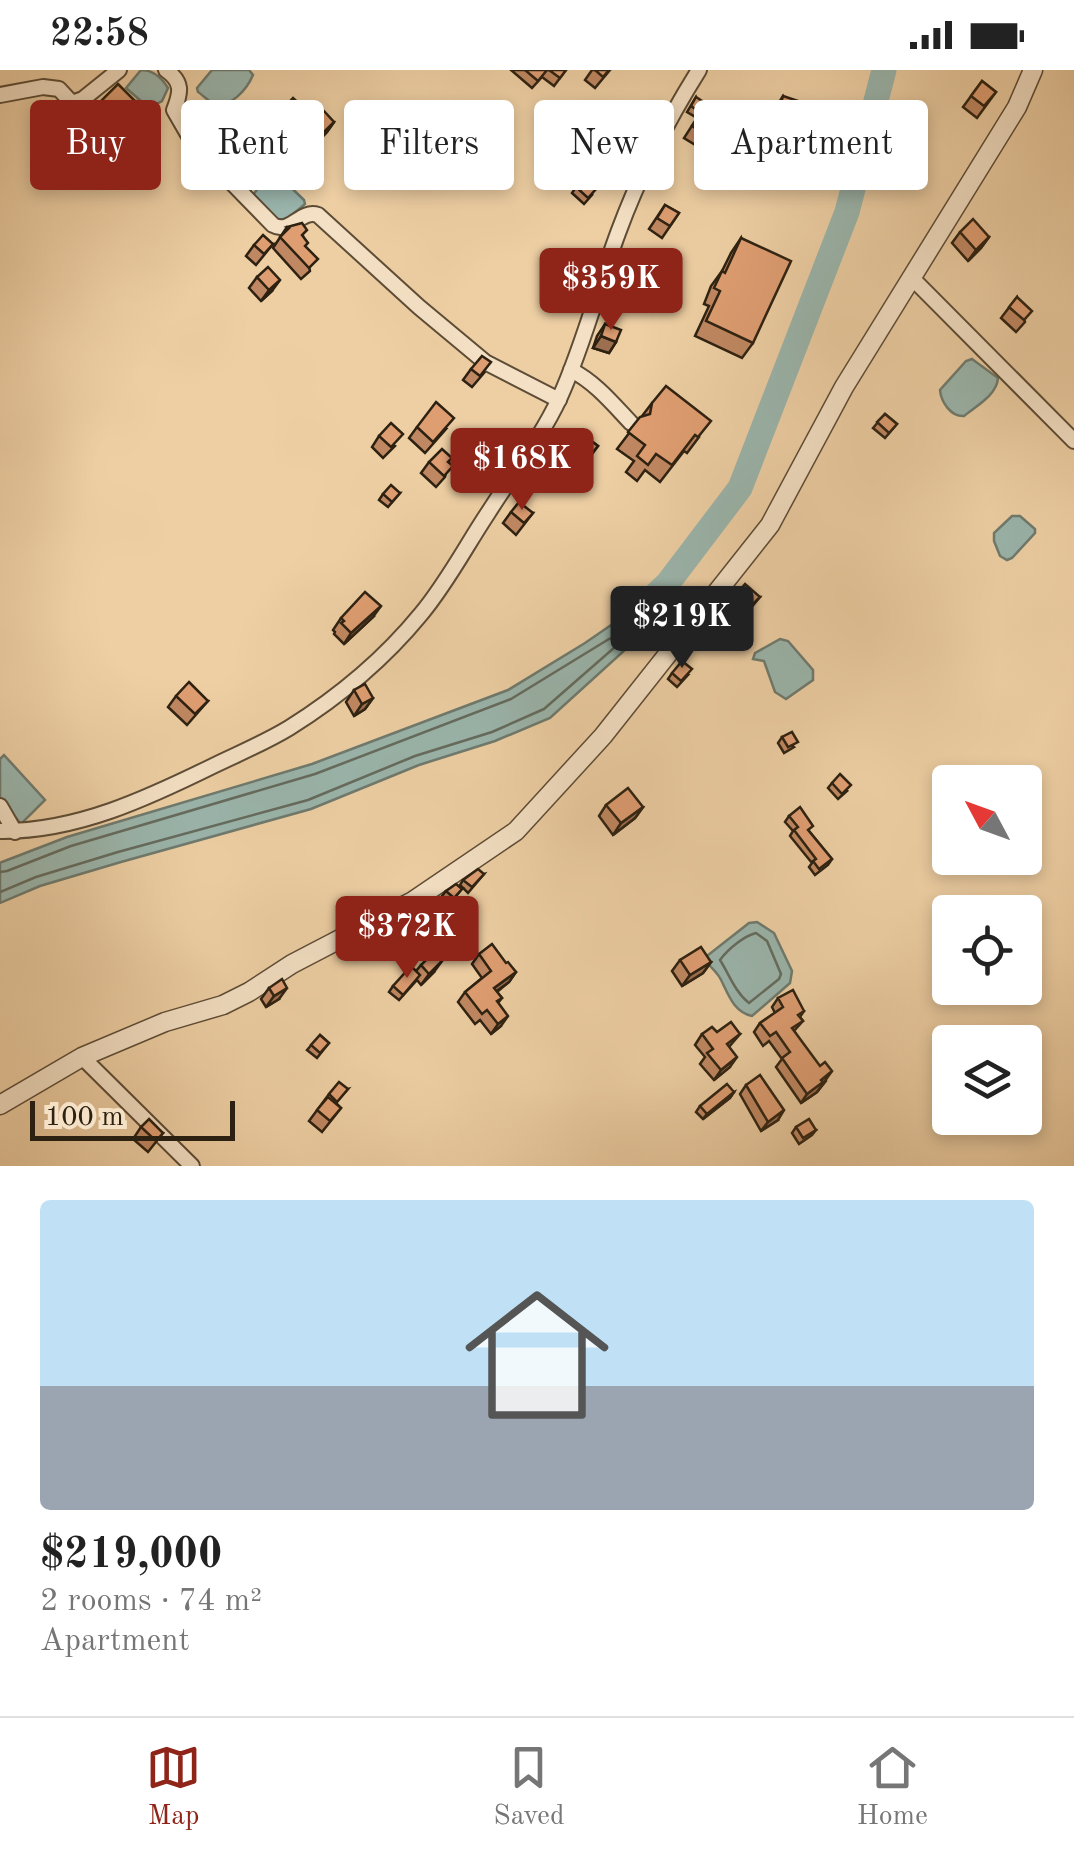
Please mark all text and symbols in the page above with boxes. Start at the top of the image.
text: 22:58 [50,16,149,54]
chip: Buy [30,100,161,190]
chip: Rent [181,100,324,190]
chip: Filters [344,100,514,190]
chip: New [534,100,674,190]
chip: Apartment [694,100,928,190]
pin: $359K [541,248,681,333]
text: $359K [562,264,660,296]
pin: $168K [452,428,592,513]
text: $168K [473,444,571,476]
pin: $219K [612,586,752,671]
text: $219K [633,602,731,634]
north arrow [932,765,1042,875]
map controls [932,765,1042,1135]
button: locate [932,895,1042,1005]
pin: $372K [337,896,477,981]
text: $372K [358,912,456,944]
button: layers [932,1025,1042,1135]
scale bar [30,1096,235,1140]
text: 100 m [45,1104,124,1132]
icon: home [447,1265,627,1445]
text: $219,000 [40,1535,222,1577]
text: 2 rooms · 74 m² [40,1586,262,1618]
text: Apartment [40,1626,190,1658]
tab: Map [146,1740,201,1835]
tab: Saved [493,1740,565,1835]
tab: Home [857,1740,928,1835]

